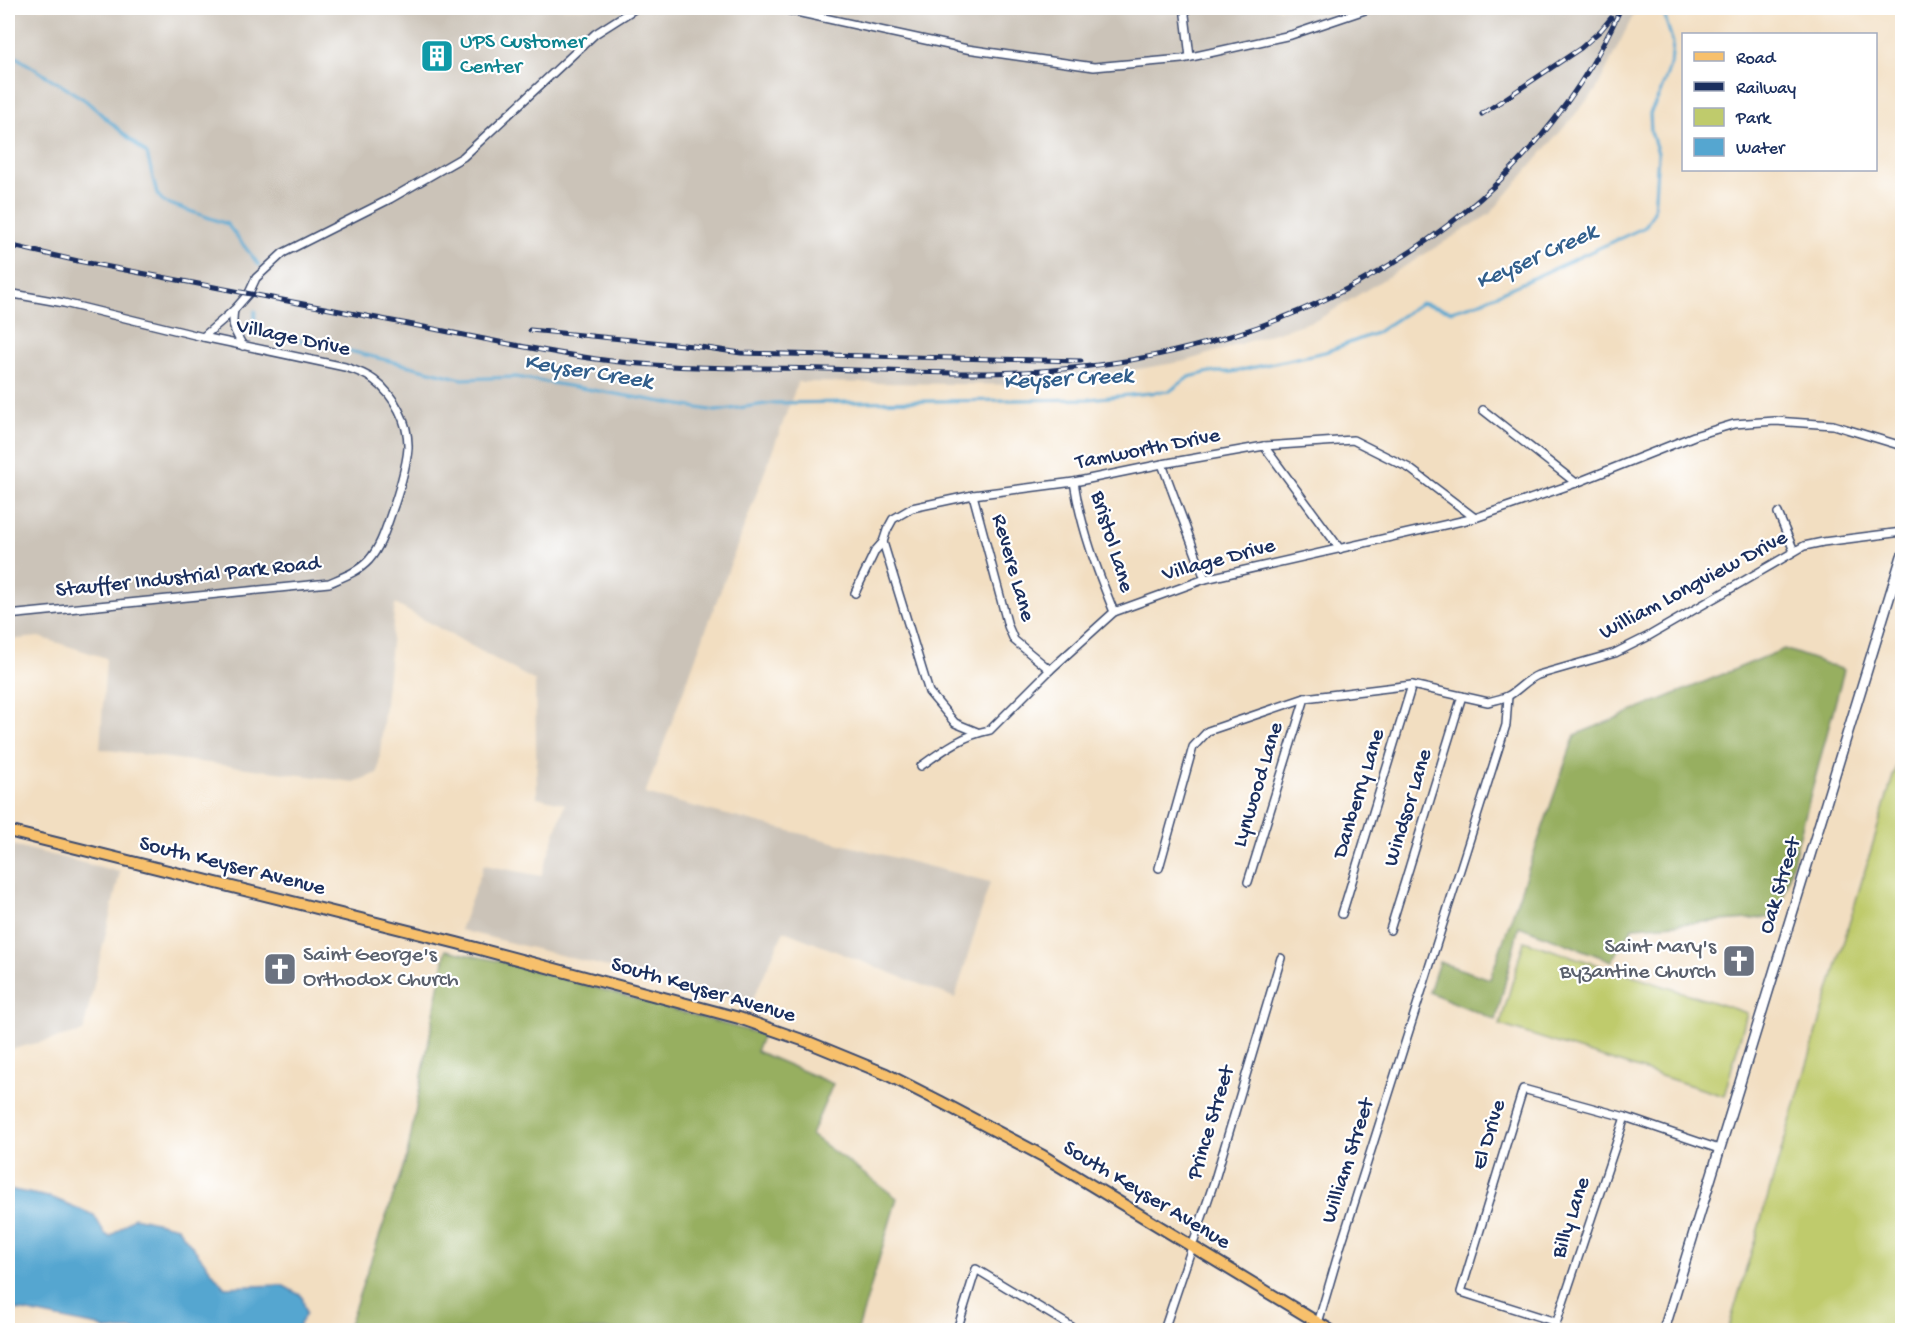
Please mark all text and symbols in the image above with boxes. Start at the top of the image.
place label: UPS Customer Center [460,30,588,81]
legend [1682,33,1877,171]
building icon: UPS Customer Center [419,38,455,74]
text: Road [1736,49,1777,70]
text: Railway [1736,79,1796,100]
text: Park [1735,109,1772,130]
text: Water [1736,139,1786,160]
water label: Keyser Creek [1472,217,1604,298]
street label: Village Drive [233,314,353,364]
water label: Keyser Creek [522,349,657,398]
water label: Keyser Creek [1002,362,1136,398]
street label: Tamworth Drive [1072,423,1223,477]
street label: Bristol Lane [1083,487,1139,596]
street label: Revere Lane [984,511,1040,625]
street label: William Longview Drive [1595,525,1793,647]
street label: Village Drive [1159,533,1279,589]
street label: Stauffer Industrial Park Road [55,551,324,605]
street label: Lynwood Lane [1228,719,1291,851]
street label: Danberry Lane [1327,726,1392,864]
street label: Windsor Lane [1379,746,1439,870]
street label: South Keyser Avenue [136,831,328,903]
street label: Oak Street [1754,833,1809,937]
place label: Saint Mary's Byzantine Church [1559,935,1717,986]
place label: Saint George's Orthodox Church [303,943,459,994]
church icon: Saint Mary's Byzantine Church [1721,943,1757,979]
church icon: Saint George's Orthodox Church [262,951,298,987]
street label: South Keyser Avenue [608,952,799,1030]
street label: Prince Street [1182,1061,1242,1184]
street label: William Street [1317,1093,1382,1227]
street label: El Drive [1467,1096,1513,1173]
street label: South Keyser Avenue [1057,1136,1235,1257]
street label: Billy Lane [1546,1174,1598,1263]

